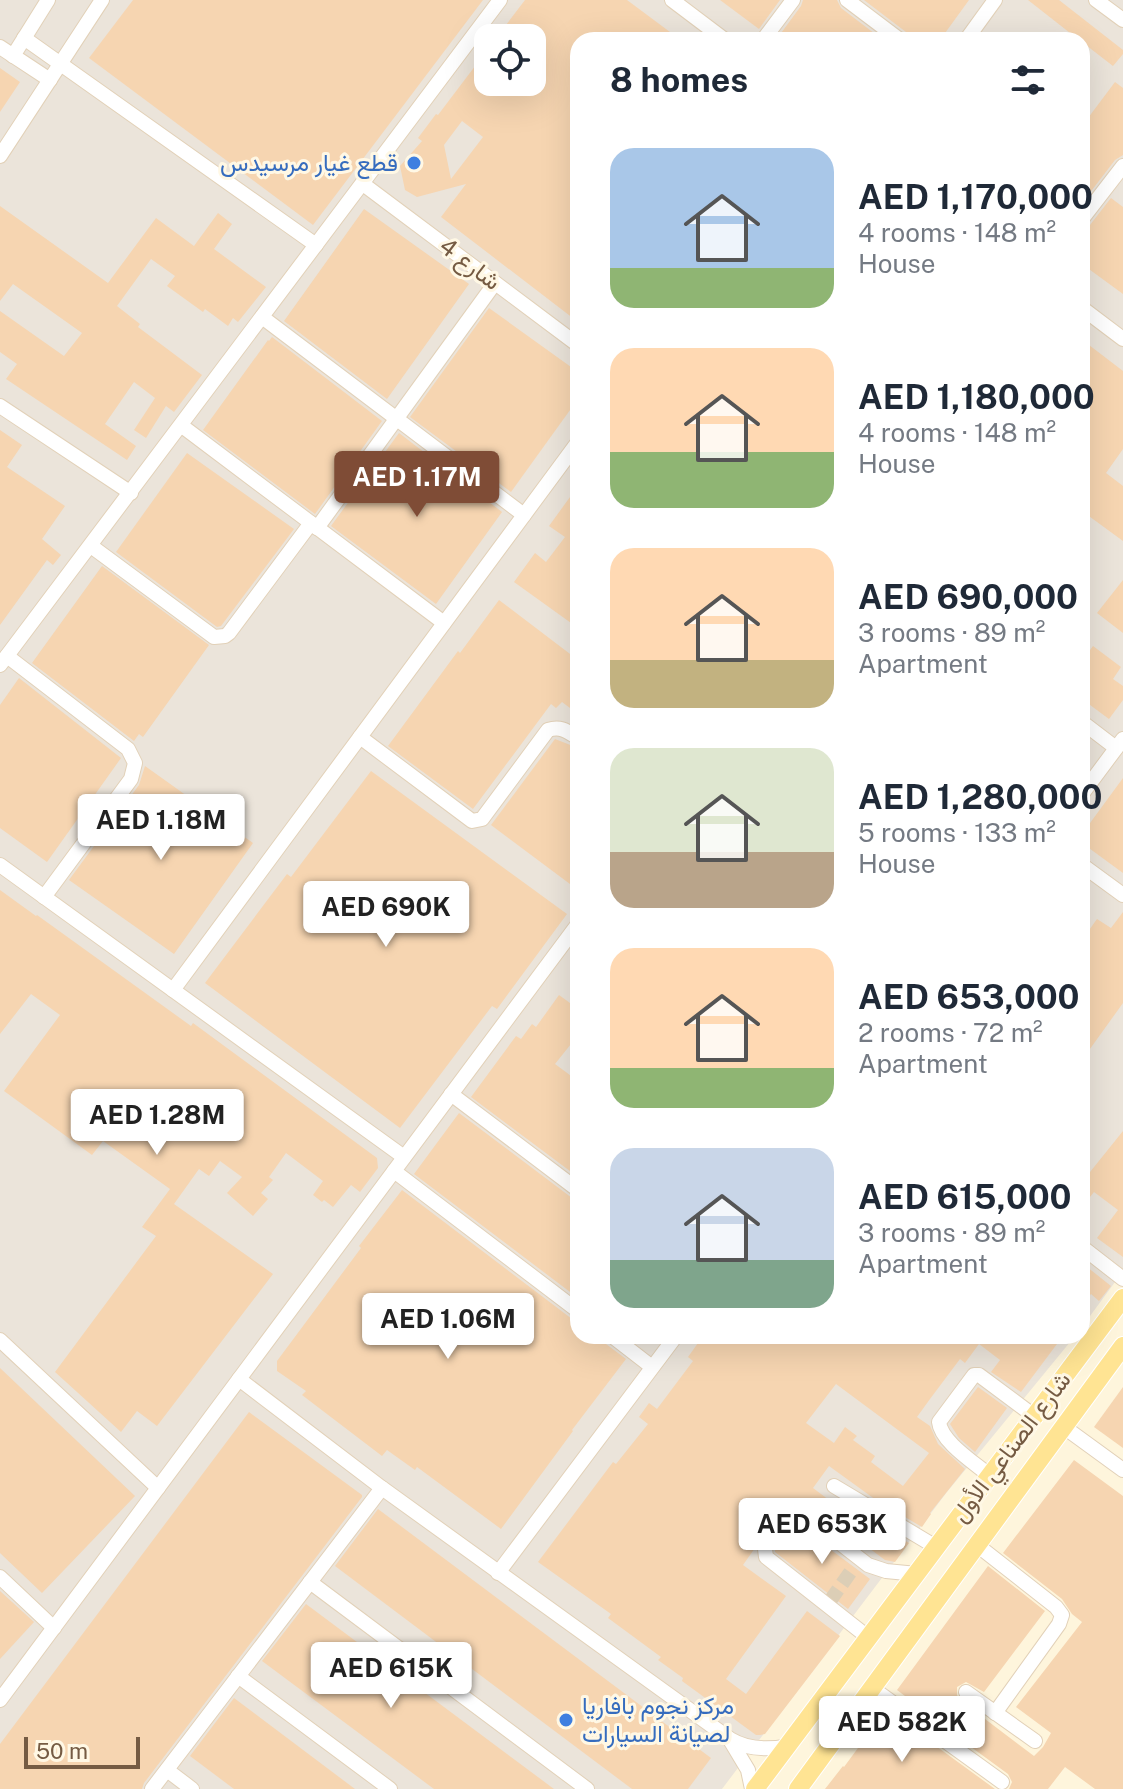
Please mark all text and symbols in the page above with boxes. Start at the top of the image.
map controls [474,24,546,96]
button: locate [474,24,546,96]
icon: filters [1006,58,1050,102]
text: 8 homes [610,60,748,100]
place label: قطع غيار مرسيدس [220,148,398,180]
marker: قطع غيار مرسيدس [405,154,423,172]
text: AED 1,170,000 [858,177,1093,217]
icon: home [674,180,770,276]
text: 4 rooms · 148 m² [858,217,1056,248]
street label: شارع 4 [433,231,507,298]
text: House [858,248,935,279]
text: AED 1,180,000 [858,377,1095,417]
icon: home [674,380,770,476]
text: 4 rooms · 148 m² [858,417,1056,448]
text: House [858,448,935,479]
pin: AED 1.17M [325,451,509,519]
text: AED 1.17M [352,461,482,492]
text: AED 690,000 [858,577,1078,617]
icon: home [674,580,770,676]
text: 3 rooms · 89 m² [858,617,1045,648]
text: Apartment [858,648,988,679]
text: AED 1,280,000 [858,777,1102,817]
icon: home [674,780,770,876]
pin: AED 1.18M [69,794,253,862]
text: AED 1.18M [96,804,226,835]
text: 5 rooms · 133 m² [858,817,1056,848]
text: House [858,848,935,879]
pin: AED 690K [303,881,469,949]
text: AED 690K [321,891,451,922]
text: AED 653,000 [858,977,1080,1017]
icon: home [674,980,770,1076]
text: 2 rooms · 72 m² [858,1017,1043,1048]
text: Apartment [858,1048,988,1079]
pin: AED 1.28M [65,1089,249,1157]
text: AED 1.28M [89,1099,225,1130]
text: AED 615,000 [858,1177,1071,1217]
icon: home [674,1180,770,1276]
text: 3 rooms · 89 m² [858,1217,1045,1248]
text: Apartment [858,1248,988,1279]
pin: AED 1.06M [356,1293,540,1361]
text: AED 1.06M [380,1303,516,1334]
street label: شارع الصناعي الأول [945,1366,1081,1531]
pin: AED 653K [739,1498,905,1566]
text: AED 653K [757,1508,887,1539]
pin: AED 615K [308,1642,474,1710]
text: AED 615K [329,1652,453,1683]
place label: مركز نجوم بافاريا لصيانة السيارات [582,1691,734,1749]
pin: AED 582K [819,1696,985,1764]
text: AED 582K [837,1706,967,1737]
marker: مركز نجوم بافاريا لصيانة السيارات [557,1711,575,1729]
scale bar [24,1733,140,1769]
text: 50 m [36,1738,88,1764]

